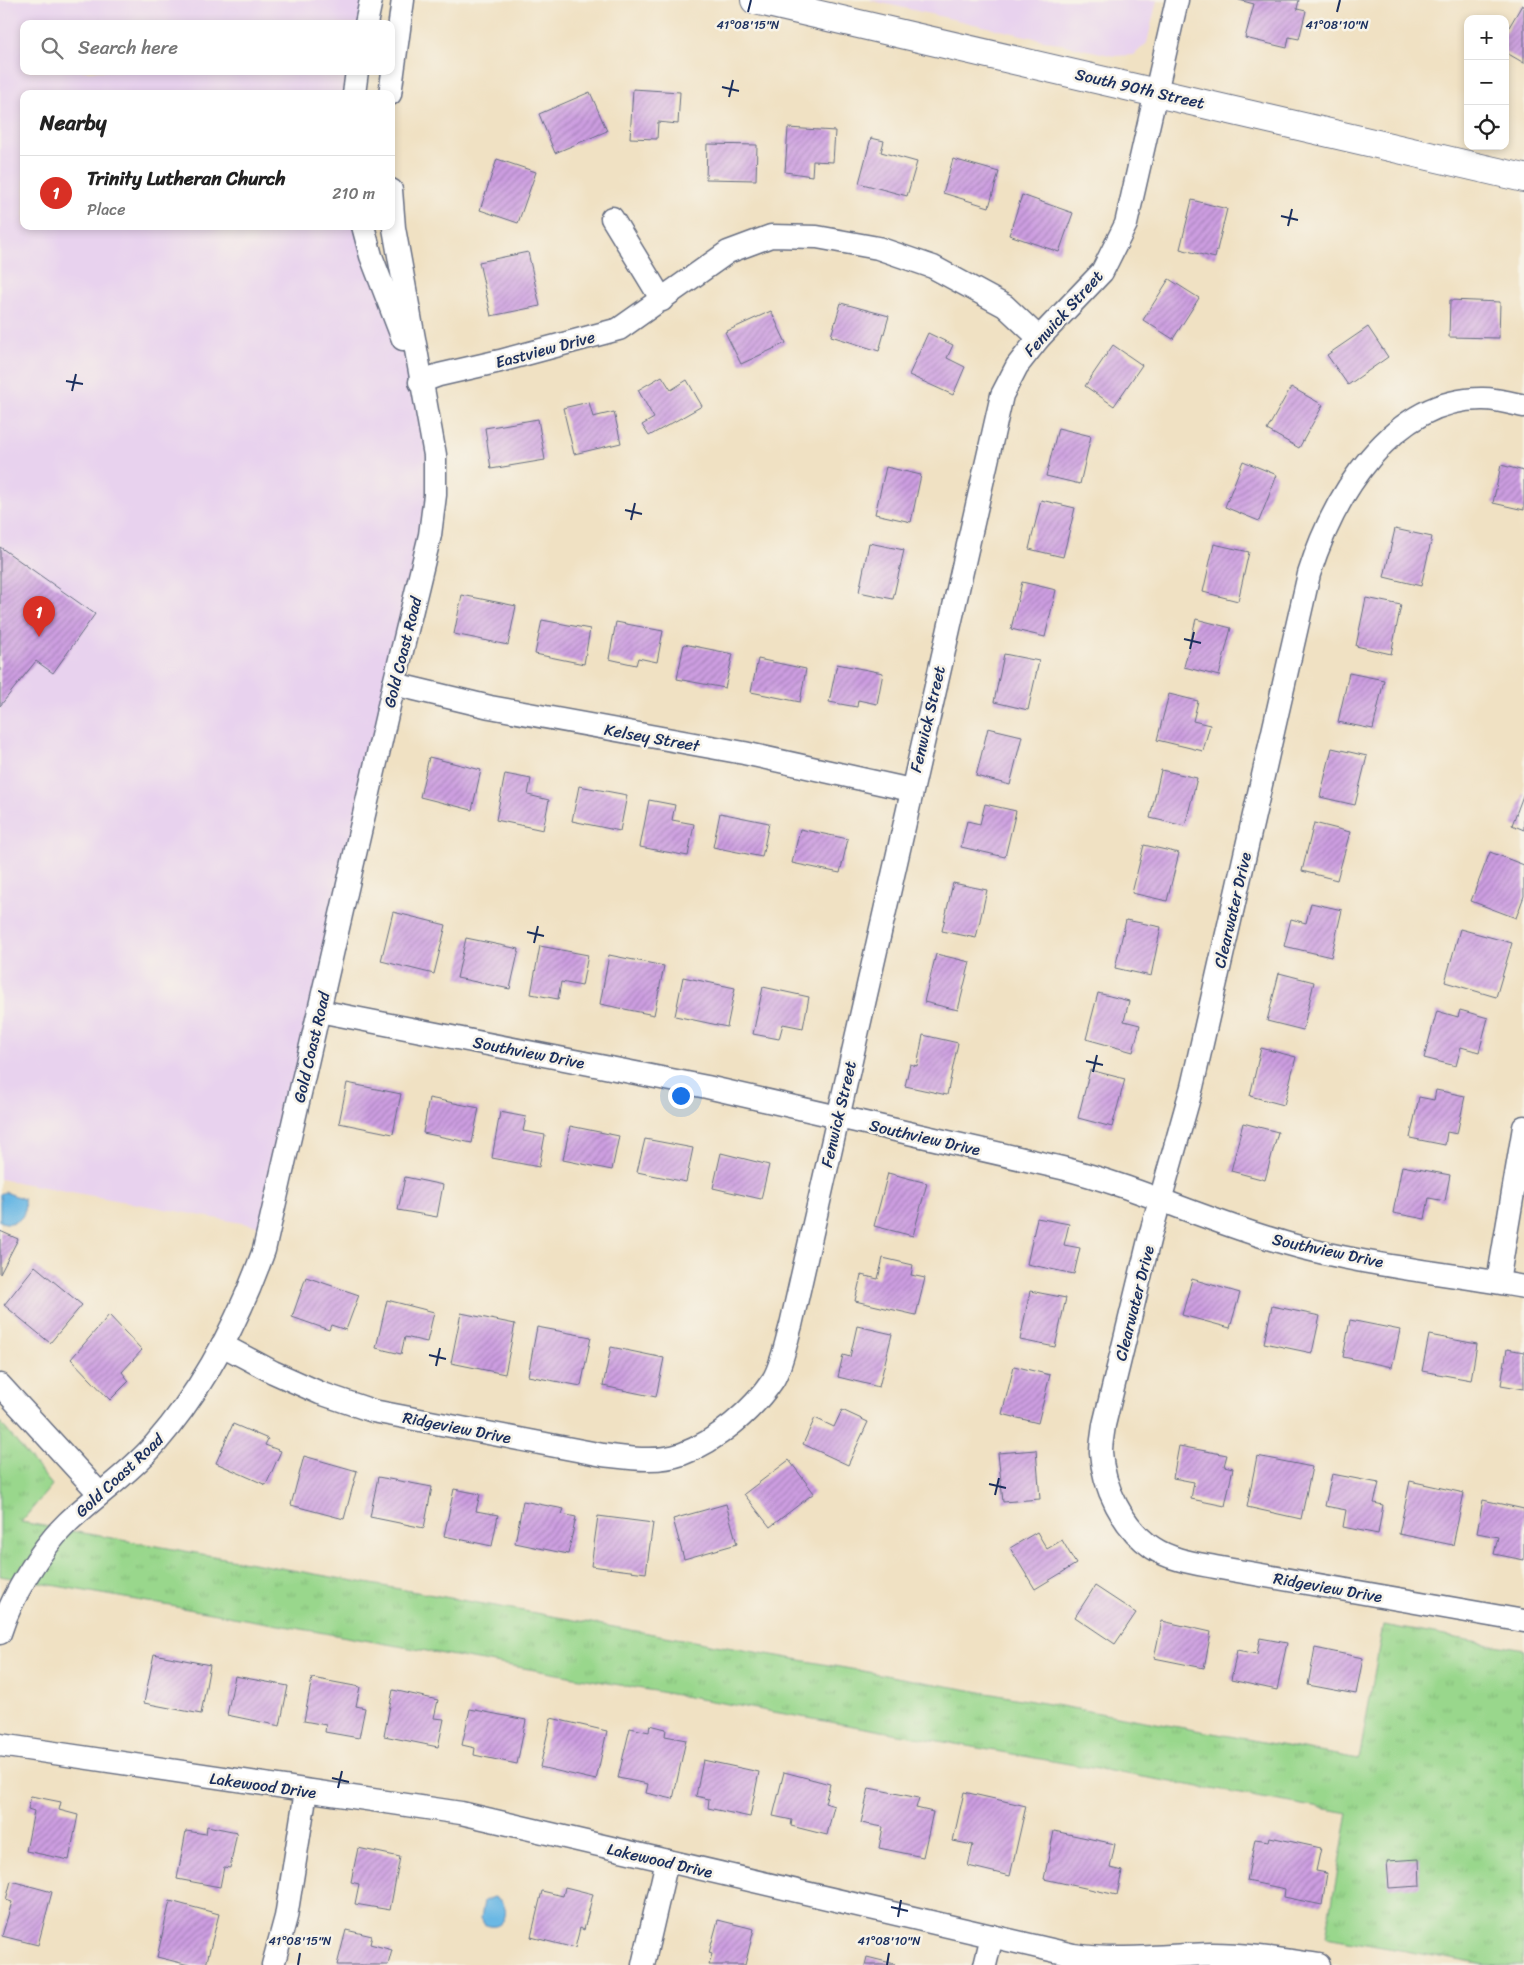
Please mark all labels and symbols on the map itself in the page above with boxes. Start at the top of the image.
text: 41°08'15"N [717,14,780,36]
text: 41°08'10"N [1305,14,1369,36]
street label: South 90th Street [1072,59,1208,117]
street label: Fenwick Street [1016,263,1111,363]
street label: Eastview Drive [492,322,598,377]
street label: Gold Coast Road [375,592,431,711]
pin: 1 [23,596,55,637]
street label: Fenwick Street [901,663,954,775]
street label: Kelsey Street [602,715,702,760]
street label: Clearwater Drive [1205,849,1260,971]
street label: Gold Coast Road [285,987,339,1106]
street label: Southview Drive [471,1027,587,1078]
street label: Fenwick Street [812,1058,865,1170]
your location [668,1083,694,1109]
street label: Southview Drive [867,1111,984,1164]
street label: Southview Drive [1270,1225,1387,1276]
street label: Clearwater Drive [1106,1242,1163,1364]
street label: Ridgeview Drive [400,1403,514,1452]
street label: Gold Coast Road [68,1425,172,1525]
street label: Ridgeview Drive [1271,1564,1385,1611]
street label: Lakewood Drive [208,1764,318,1807]
street label: Lakewood Drive [604,1834,716,1887]
text: 41°08'15"N [269,1930,332,1952]
text: 41°08'10"N [857,1930,921,1952]

